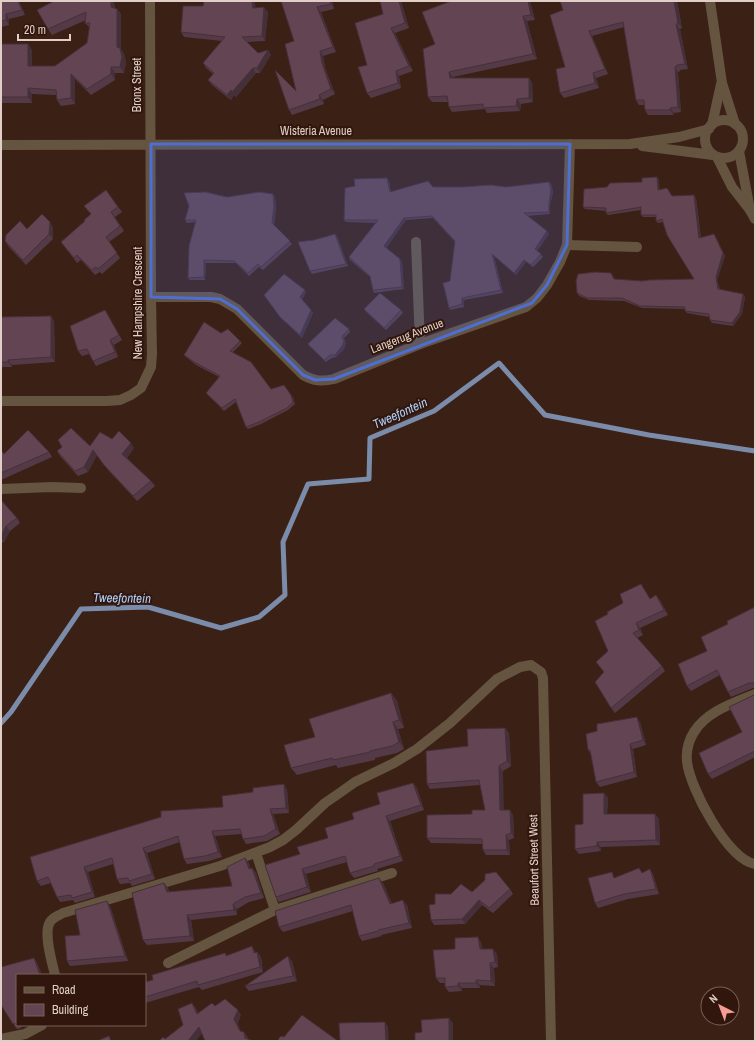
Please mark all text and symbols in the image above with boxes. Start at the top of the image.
scale bar [18,16,70,42]
text: 20 m [24,22,46,38]
street label: Bronx Street [129,57,145,112]
street label: Wisteria Avenue [280,123,352,139]
street label: New Hampshire Crescent [130,246,146,359]
street label: Langerug Avenue [368,315,446,357]
water label: Tweefontein [370,393,430,433]
water label: Tweefontein [93,589,151,607]
street label: Beaufort Street West [525,814,543,906]
legend [16,974,146,1026]
text: Road [52,982,76,998]
north arrow [700,986,740,1026]
text: N [706,991,720,1006]
text: Building [52,1002,89,1018]

